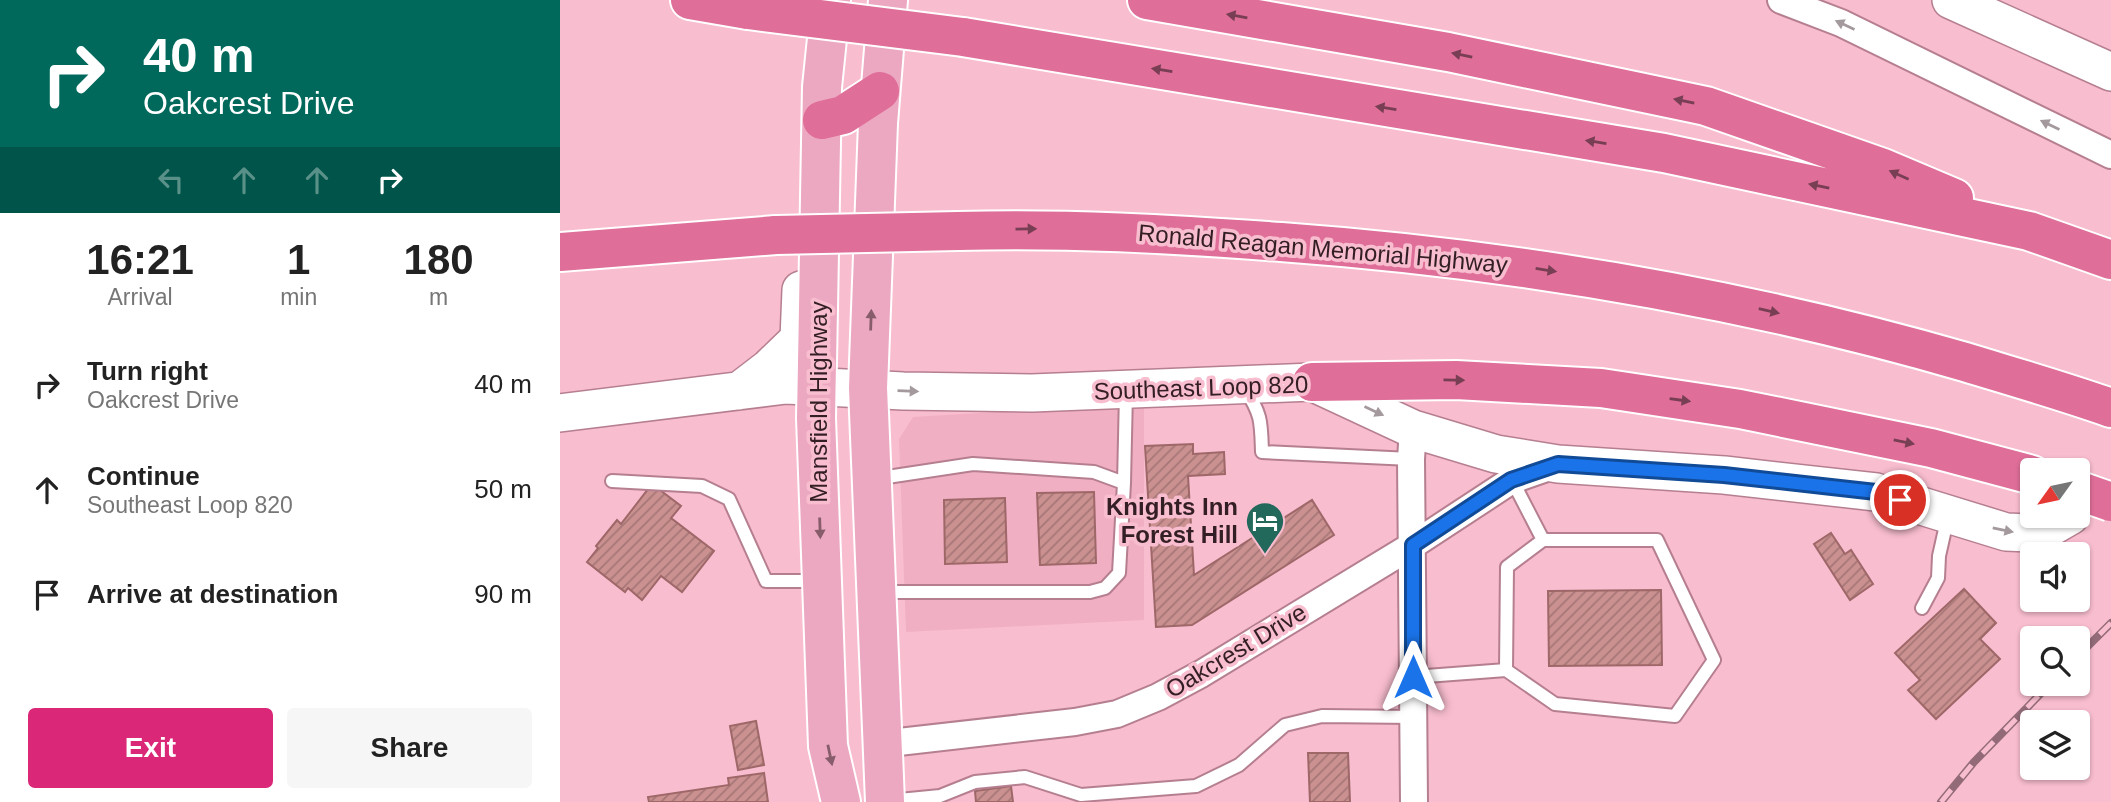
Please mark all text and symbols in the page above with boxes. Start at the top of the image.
one-way arrow [1226,10,1248,21]
one-way arrow [1835,19,1855,31]
icon: right [28,28,119,119]
text: 40 m [143,28,255,82]
one-way arrow [1451,49,1473,60]
one-way arrow [1151,64,1173,75]
text: Oakcrest Drive [143,85,355,121]
one-way arrow [1673,96,1695,107]
one-way arrow [1375,102,1397,113]
one-way arrow [2040,119,2060,130]
one-way arrow [1585,136,1607,147]
icon: left [152,161,190,199]
icon: ahead [225,161,263,199]
icon: ahead [298,161,336,199]
icon: right [371,161,409,199]
one-way arrow [1889,169,1910,180]
one-way arrow [1808,181,1830,192]
street label: Ronald Reagan Memorial Highway [1137,219,1509,278]
one-way arrow [1015,223,1037,235]
text: 16:21 [86,236,194,283]
text: 1 [287,236,310,283]
text: 180 [404,236,474,283]
one-way arrow [1535,265,1557,276]
text: Arrival [107,284,173,310]
text: min [280,284,317,310]
text: m [429,284,448,310]
street label: Mansfield Highway [805,301,832,503]
one-way arrow [1758,306,1780,317]
one-way arrow [865,309,876,331]
text: Turn right [87,356,208,386]
icon: right [28,366,66,404]
text: 40 m [474,369,532,399]
street label: Southeast Loop 820 [1093,370,1309,405]
one-way arrow [1443,374,1465,386]
one-way arrow [898,385,920,397]
text: Oakcrest Drive [87,387,239,413]
one-way arrow [1669,394,1691,405]
one-way arrow [1364,405,1384,417]
one-way arrow [1893,437,1915,448]
north arrow [2020,458,2090,528]
map controls [2020,458,2090,780]
text: Continue [87,461,200,491]
pin [1870,470,1930,530]
icon: ahead [28,471,66,509]
text: 50 m [474,474,532,504]
icon: arrive [1881,481,1919,519]
text: Southeast Loop 820 [87,492,293,518]
place label: Knights Inn Forest Hill [1106,493,1238,548]
hotel icon: Knights Inn Forest Hill [1244,500,1286,555]
one-way arrow [815,517,826,539]
one-way arrow [1992,524,2014,535]
button: sound [2020,542,2090,612]
icon: arrive [28,576,66,614]
text: Arrive at destination [87,579,338,609]
text: 90 m [474,579,532,609]
street label: Oakcrest Drive [1161,598,1311,703]
button: search [2020,626,2090,696]
position arrow [1376,640,1450,714]
button: Exit [28,708,273,788]
button: Share [287,708,532,788]
button: layers [2020,710,2090,780]
one-way arrow [825,744,836,766]

